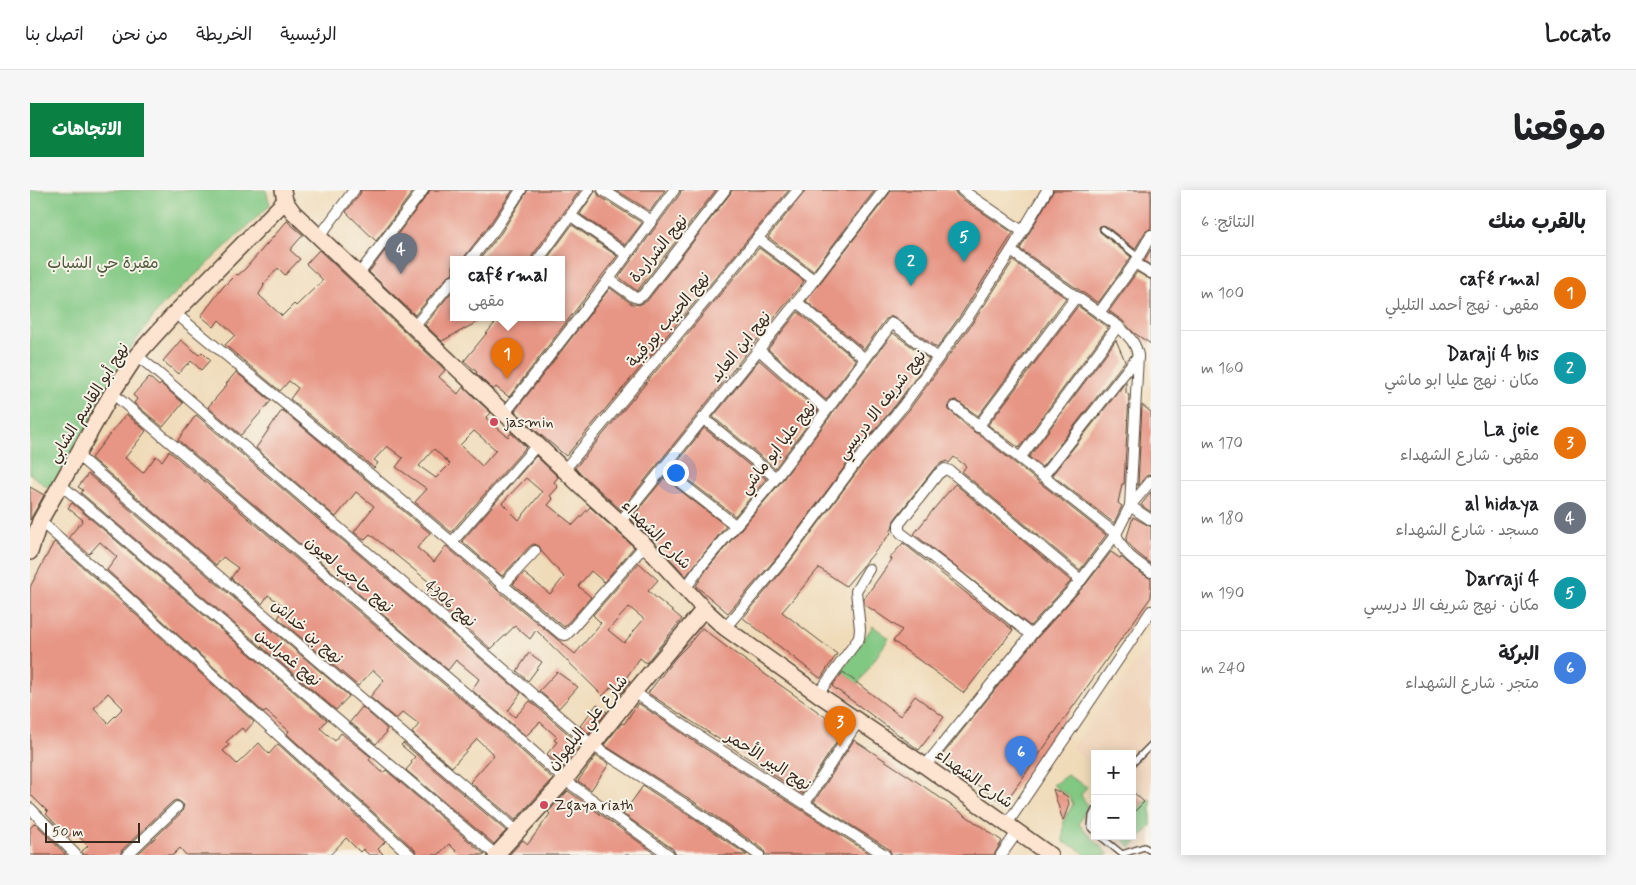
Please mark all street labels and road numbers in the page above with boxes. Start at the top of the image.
street label: نهج الشراردة [625,211,693,287]
street label: نهج الحبيب بورقيبة [623,268,715,372]
street label: نهج ابن العابد [706,307,776,387]
street label: نهج أبو القاسم الشابي [44,339,137,469]
street label: نهج شريف الا دريسي [833,346,934,466]
street label: نهج عليا ابو ماشي [735,397,823,501]
street label: شارع الشهداء [617,496,695,574]
street label: نهج حاجب لعيون [300,532,398,618]
street label: نهج 4306 [420,576,480,632]
street label: نهج بن خداش [267,595,347,669]
street label: نهج غمراسن [251,624,325,692]
street label: شارع علي البلهوان [543,671,635,777]
street label: نهج البير الأحمر [719,724,815,796]
street label: شارع الشهداء [931,745,1017,813]

